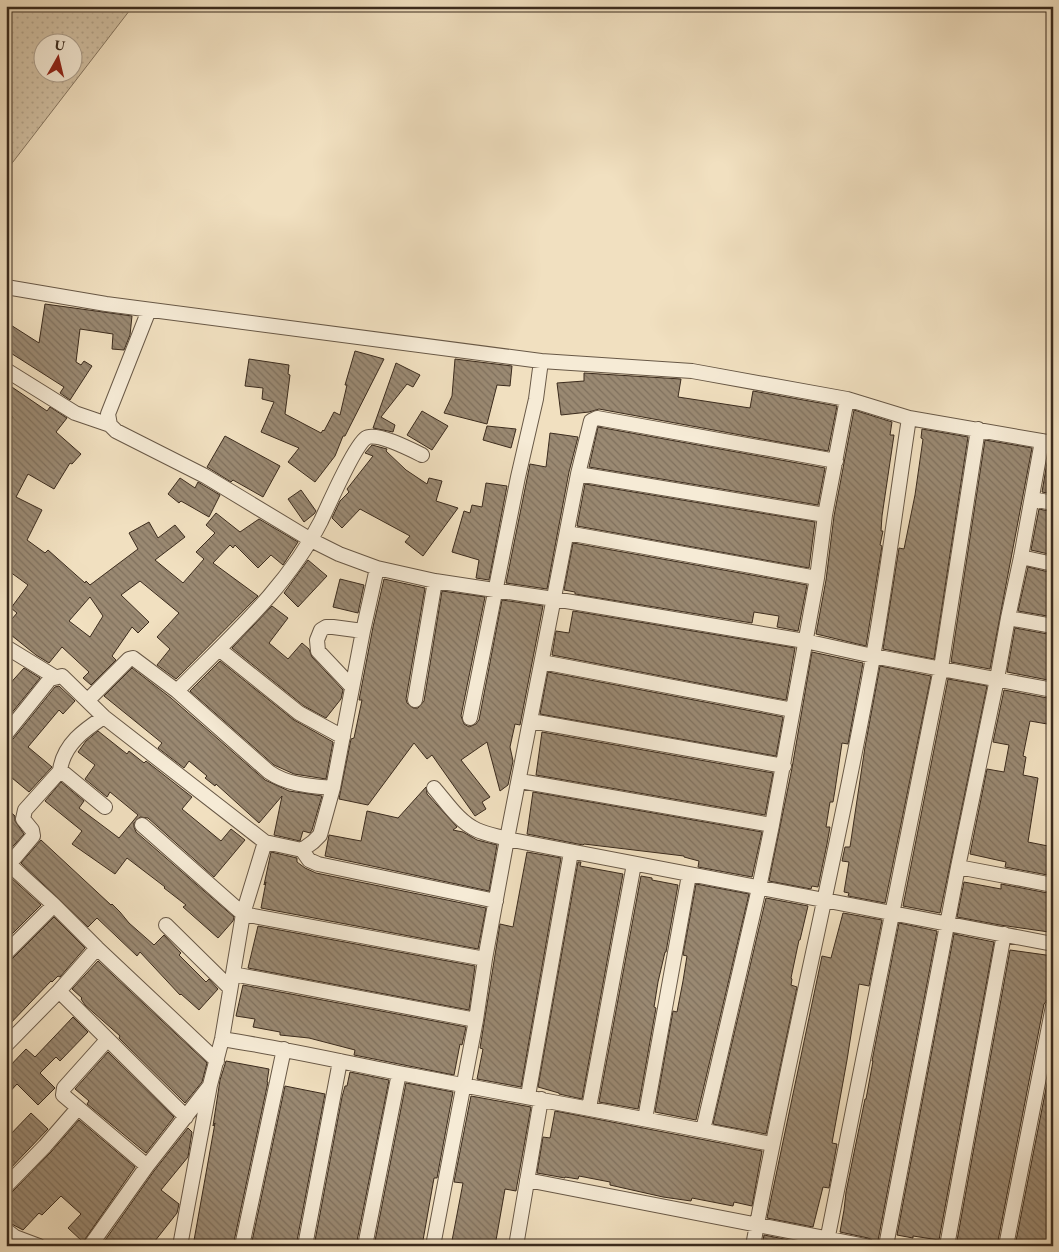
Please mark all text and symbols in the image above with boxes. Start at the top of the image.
north arrow [32,32,82,82]
text: U [53,35,67,55]

